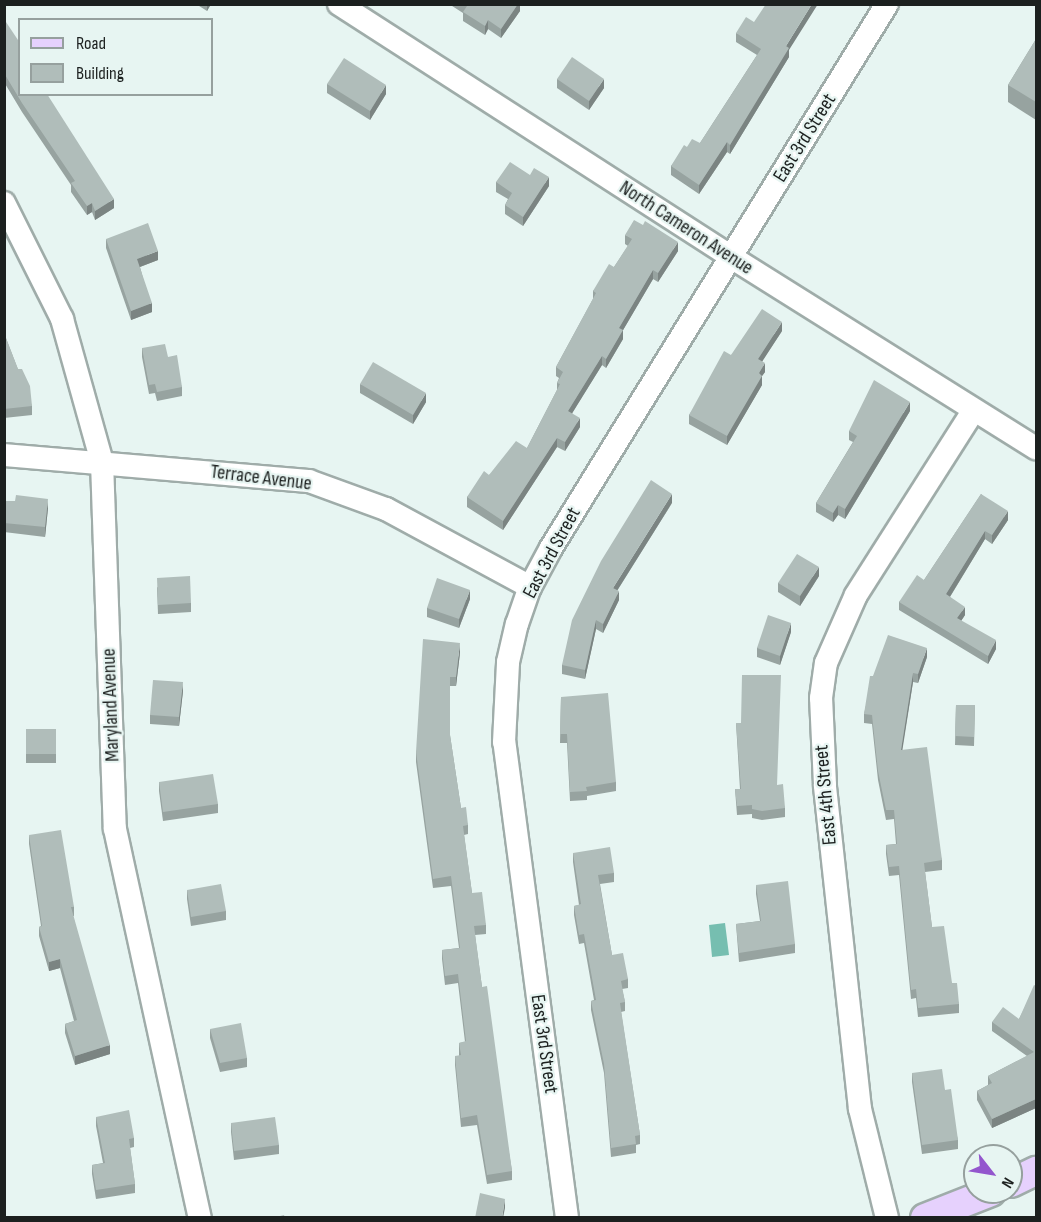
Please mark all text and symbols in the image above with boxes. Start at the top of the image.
legend [18,18,213,96]
text: Road [76,33,106,54]
text: Building [76,63,124,84]
street label: East 3rd Street [768,89,842,187]
street label: North Cameron Avenue [615,176,757,280]
street label: Terrace Avenue [209,460,313,496]
street label: East 3rd Street [518,503,586,603]
street label: Maryland Avenue [97,648,125,762]
street label: East 4th Street [810,744,842,846]
street label: East 3rd Street [525,993,563,1095]
north arrow [963,1144,1023,1204]
text: N [997,1174,1017,1191]

